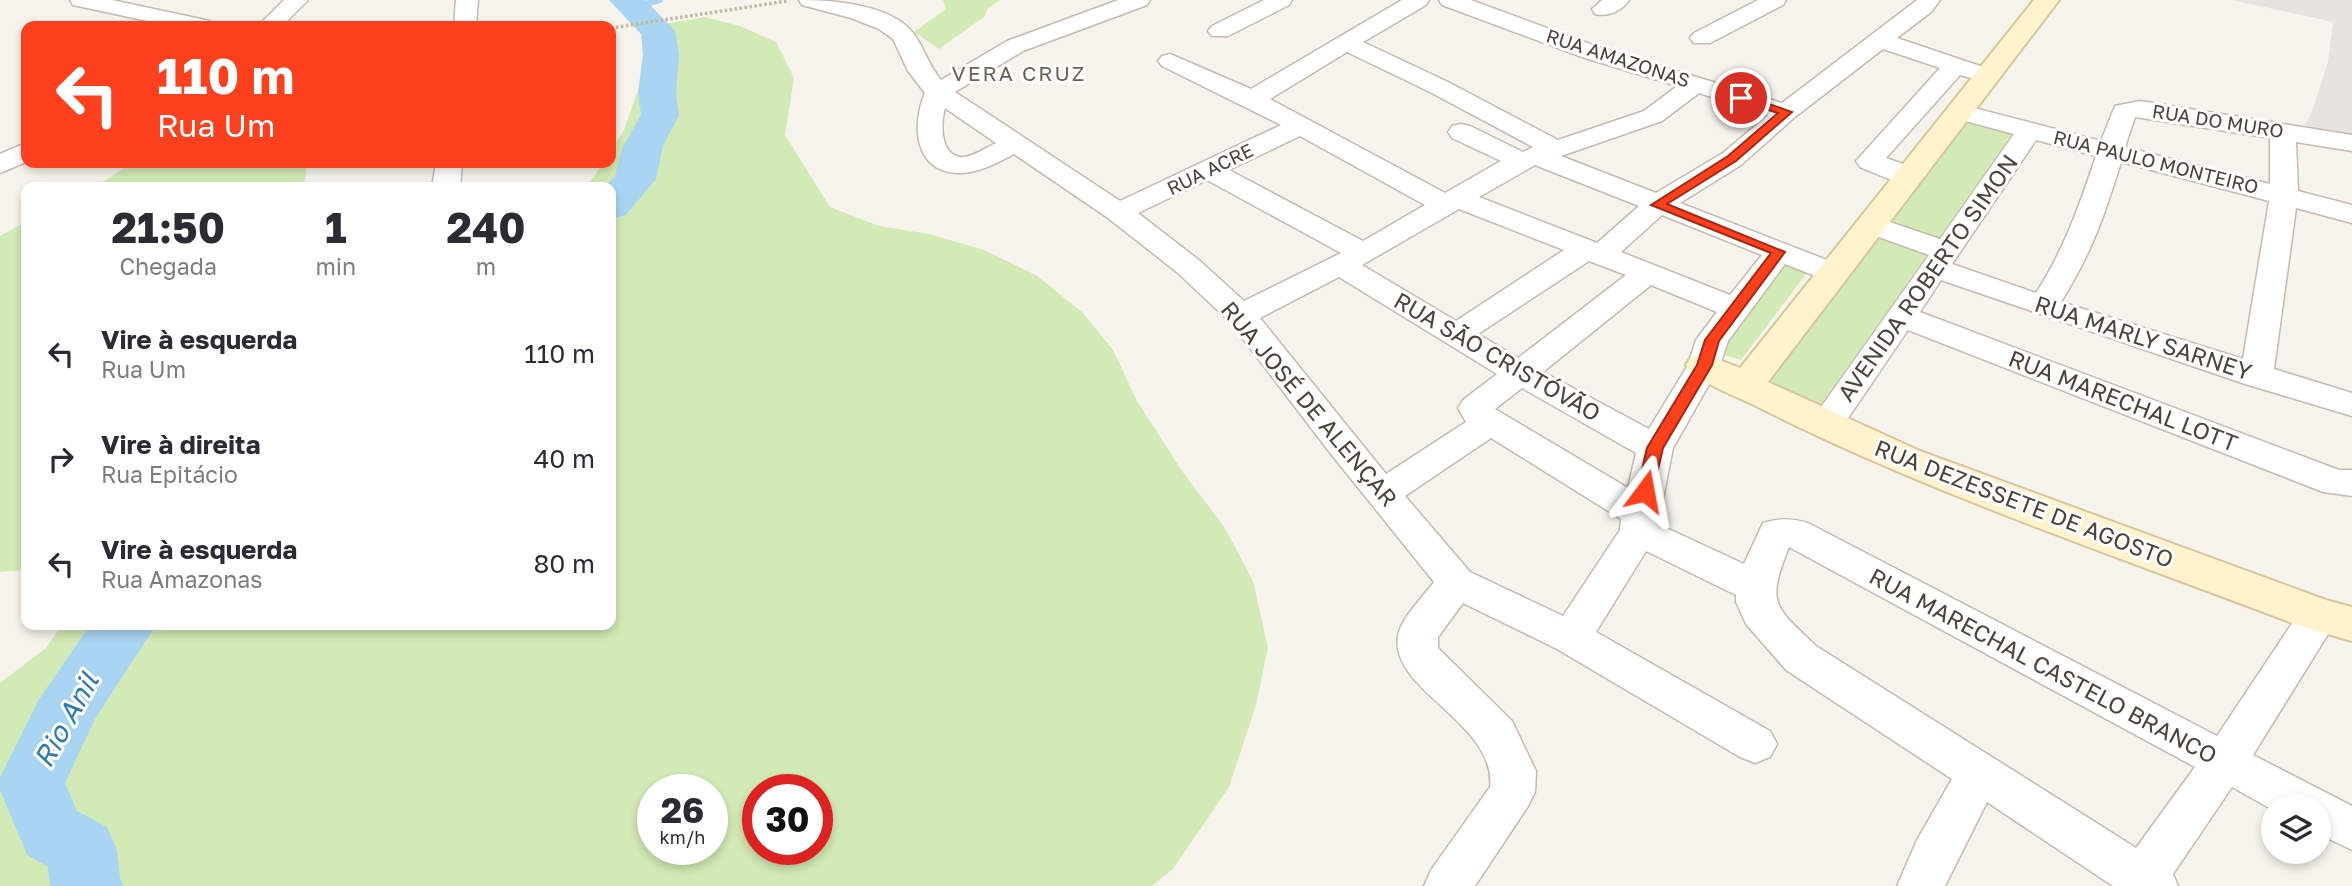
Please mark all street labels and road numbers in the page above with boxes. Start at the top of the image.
street label: RUA AMAZONAS [1543,23,1693,92]
street label: RUA DO MURO [2151,99,2285,142]
street label: RUA PAULO MONTEIRO [2051,125,2261,198]
street label: RUA ACRE [1163,138,1257,199]
street label: AVENIDA ROBERTO SIMON [1831,149,2023,406]
street label: RUA SÃO CRISTÓVÃO [1389,286,1606,427]
street label: RUA MARLY SARNEY [2031,289,2256,385]
street label: RUA JOSÉ DE ALENÇAR [1216,295,1404,512]
street label: RUA MARECHAL LOTT [2005,343,2242,457]
street label: RUA DEZESSETE DE AGOSTO [1871,433,2178,573]
street label: RUA MARECHAL CASTELO BRANCO [1865,561,2222,769]

